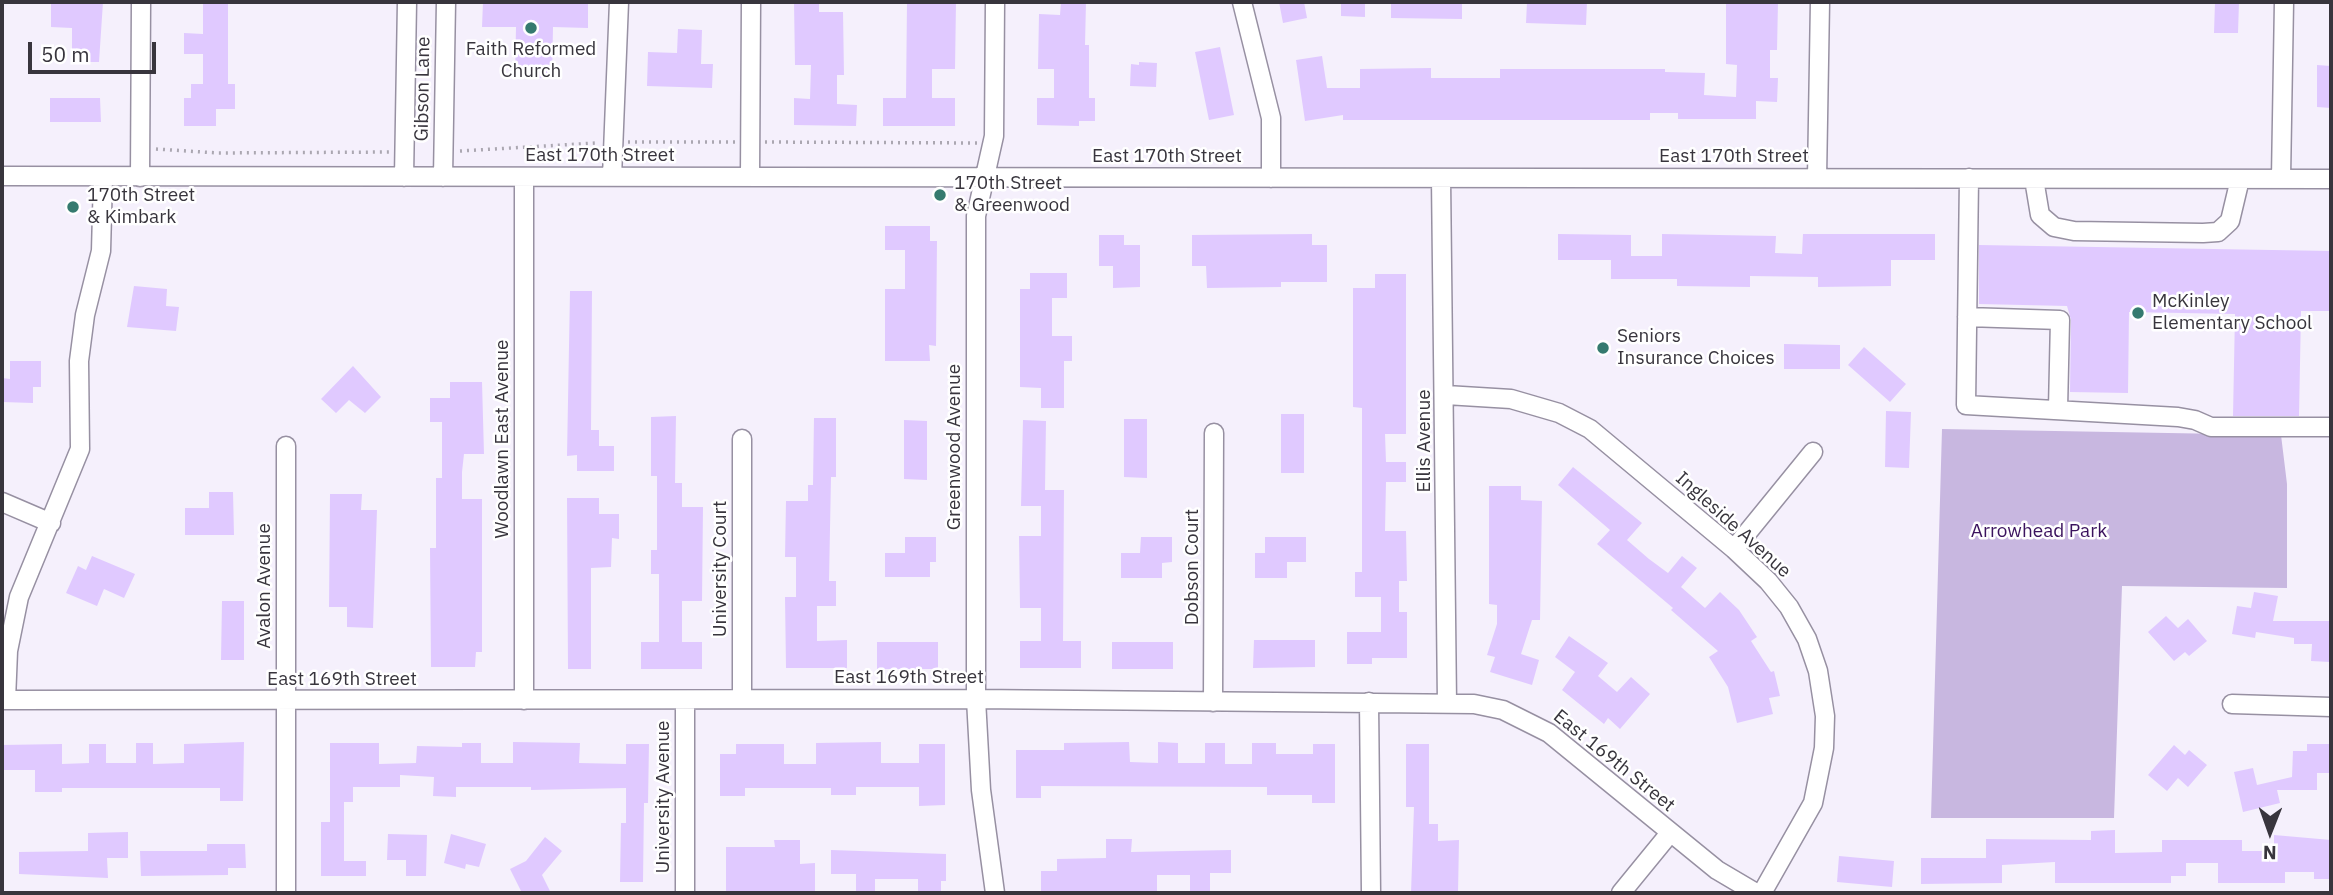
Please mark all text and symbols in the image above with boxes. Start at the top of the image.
marker: Faith Reformed Church [523,20,539,36]
scale bar [32,28,159,72]
street label: Gibson Lane [411,36,435,142]
place label: Faith Reformed Church [466,39,596,83]
text: 50 m [41,40,90,68]
street label: East 170th Street [525,145,675,167]
street label: East 170th Street [1092,146,1242,168]
street label: East 170th Street [1659,146,1809,168]
place label: 170th Street & Greenwood [954,173,1070,217]
place label: 170th Street & Kimbark [87,185,195,229]
marker: 170th Street & Greenwood [932,187,948,203]
marker: 170th Street & Kimbark [65,199,81,215]
place label: McKinley Elementary School [2152,291,2312,335]
marker: McKinley Elementary School [2130,305,2146,321]
place label: Seniors Insurance Choices [1617,326,1775,370]
street label: Woodlawn East Avenue [492,339,514,539]
marker: Seniors Insurance Choices [1595,340,1611,356]
street label: Greenwood Avenue [944,364,966,530]
street label: Ellis Avenue [1414,389,1436,493]
street label: Ingleside Avenue [1671,467,1795,583]
street label: University Court [710,501,732,637]
street label: Dobson Court [1182,509,1204,625]
park label: Arrowhead Park [1971,521,2107,543]
street label: Avalon Avenue [254,523,276,649]
street label: East 169th Street [834,667,984,689]
street label: East 169th Street [267,669,417,691]
street label: East 169th Street [1549,705,1679,817]
street label: University Avenue [653,720,675,874]
north arrow [2235,797,2305,867]
text: N [2263,841,2277,865]

